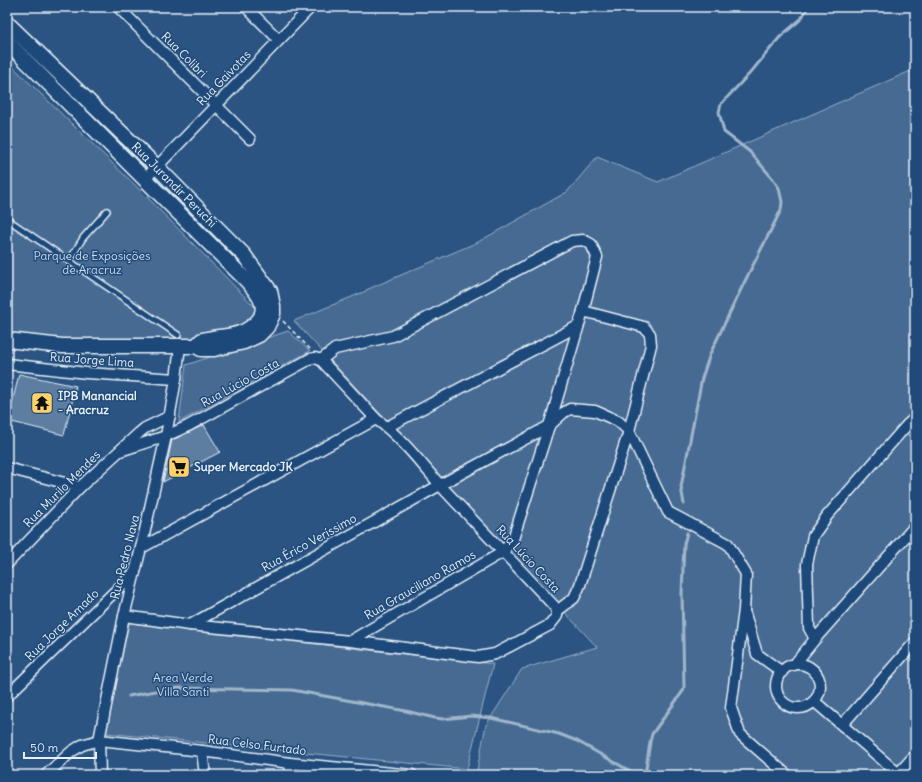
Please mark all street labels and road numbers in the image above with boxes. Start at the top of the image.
street label: Rua Colibri [158,29,210,81]
street label: Rua Gaivotas [193,47,254,109]
street label: Rua Jurandir Peruchi [129,139,220,230]
street label: Rua Jorge Lima [49,349,135,370]
street label: Rua Lúcio Costa [198,355,281,410]
street label: Rua Murilo Mendes [20,447,103,530]
street label: Rua Érico Veríssimo [259,510,359,575]
street label: Rua Pedro Nava [107,513,142,601]
street label: Rua Lúcio Costa [493,522,564,596]
street label: Rua Grauciliano Ramos [361,547,478,623]
street label: Rua Jorge Amado [22,585,102,664]
street label: Rua Celso Furtado [207,731,307,758]

